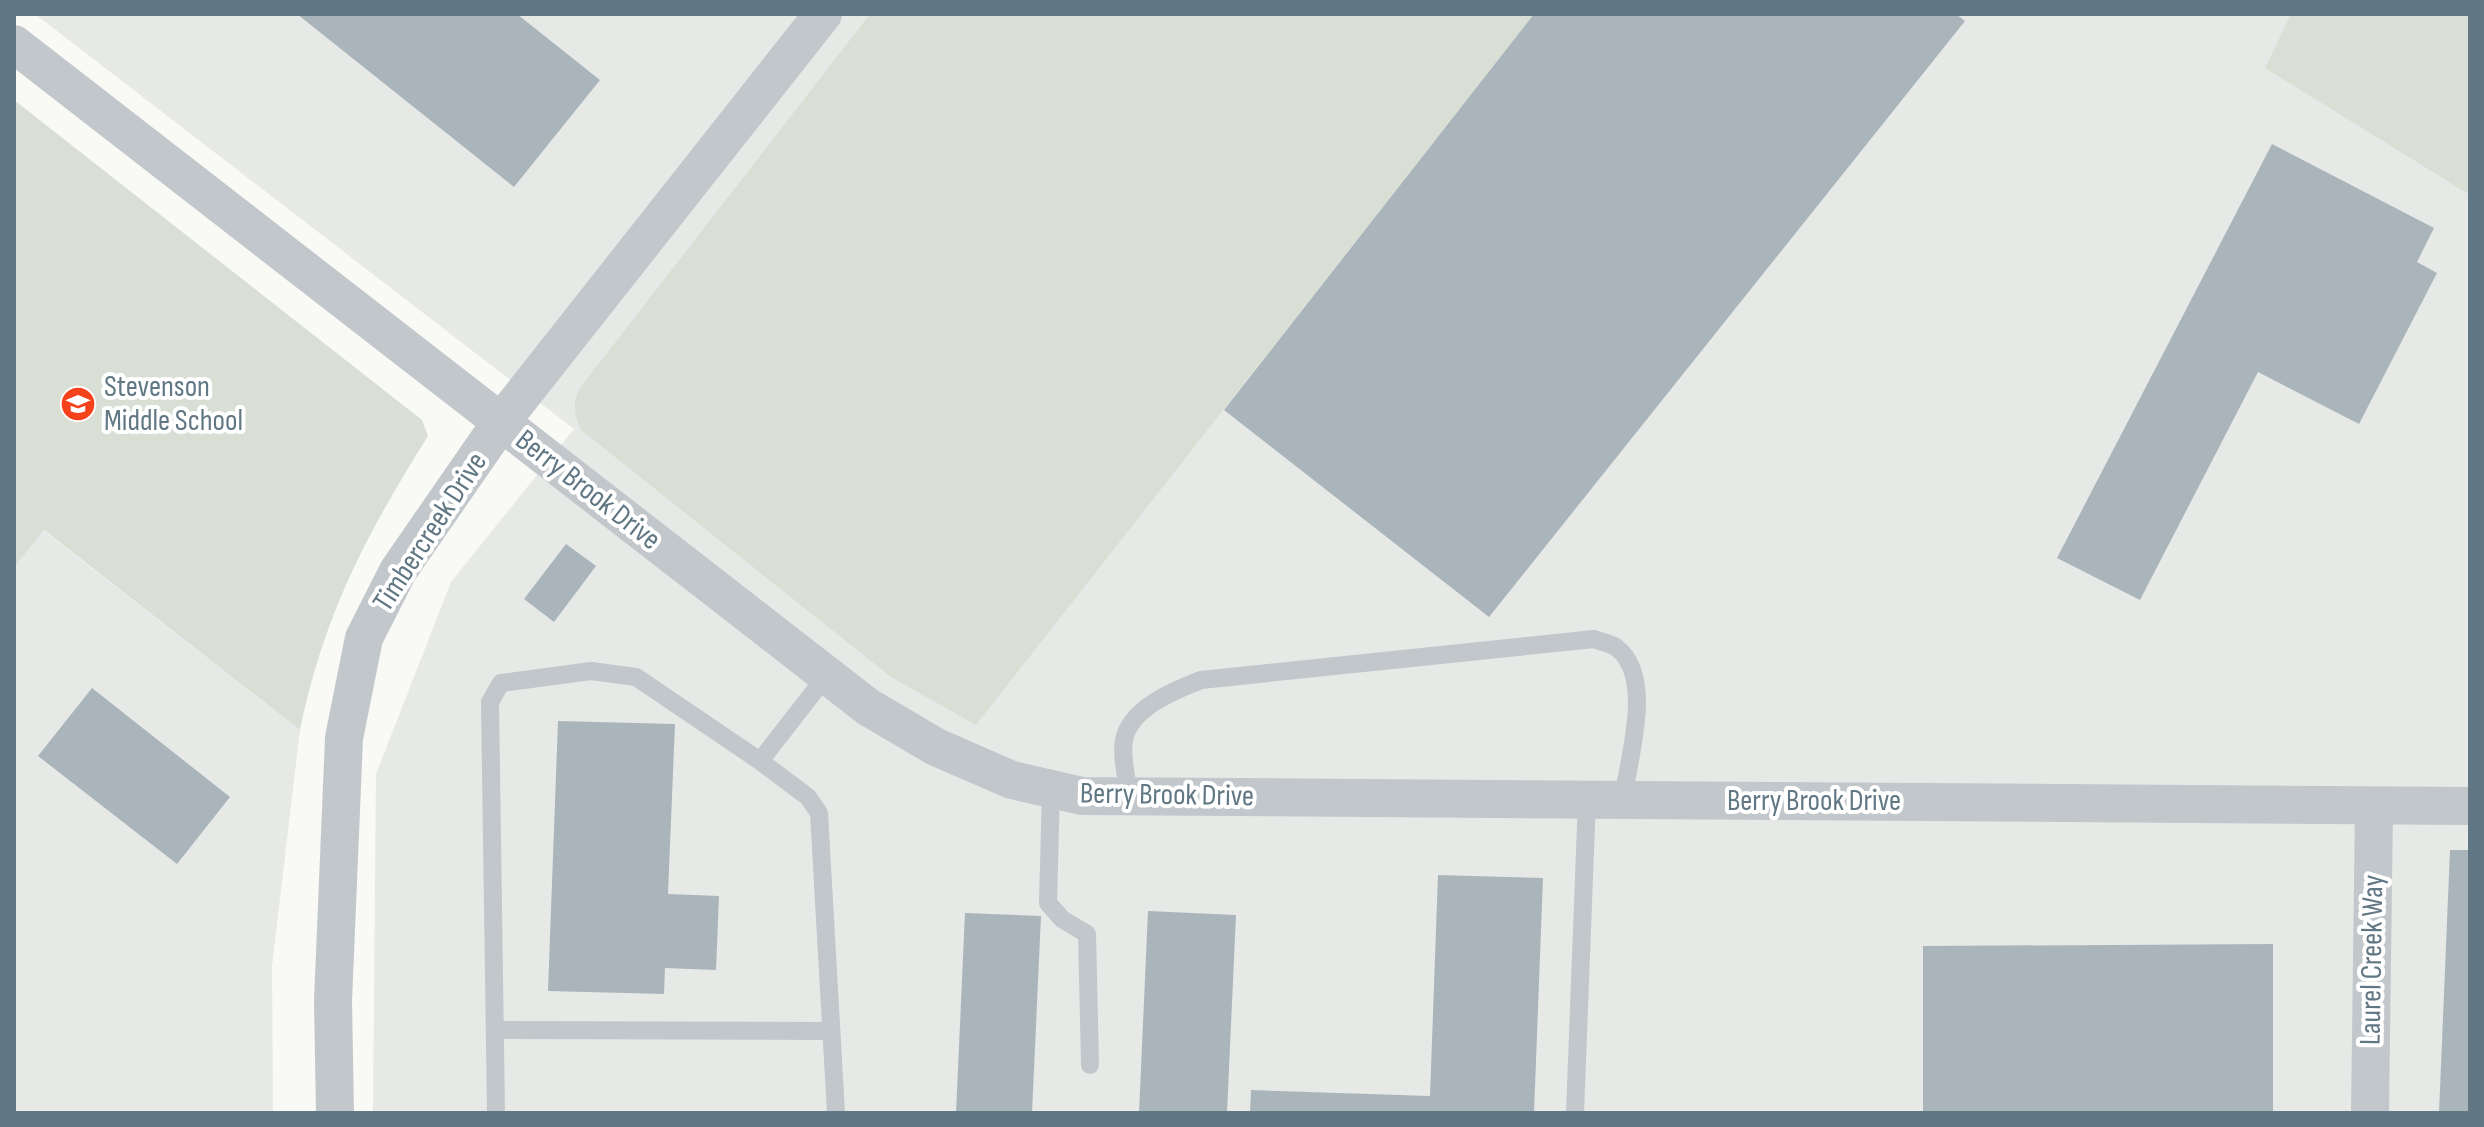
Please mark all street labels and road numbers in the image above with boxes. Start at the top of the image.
street label: Berry Brook Drive [508,422,668,558]
street label: Timbercreek Drive [365,446,495,618]
street label: Berry Brook Drive [1080,775,1254,815]
street label: Berry Brook Drive [1727,783,1901,819]
street label: Laurel Creek Way [2353,874,2391,1045]

